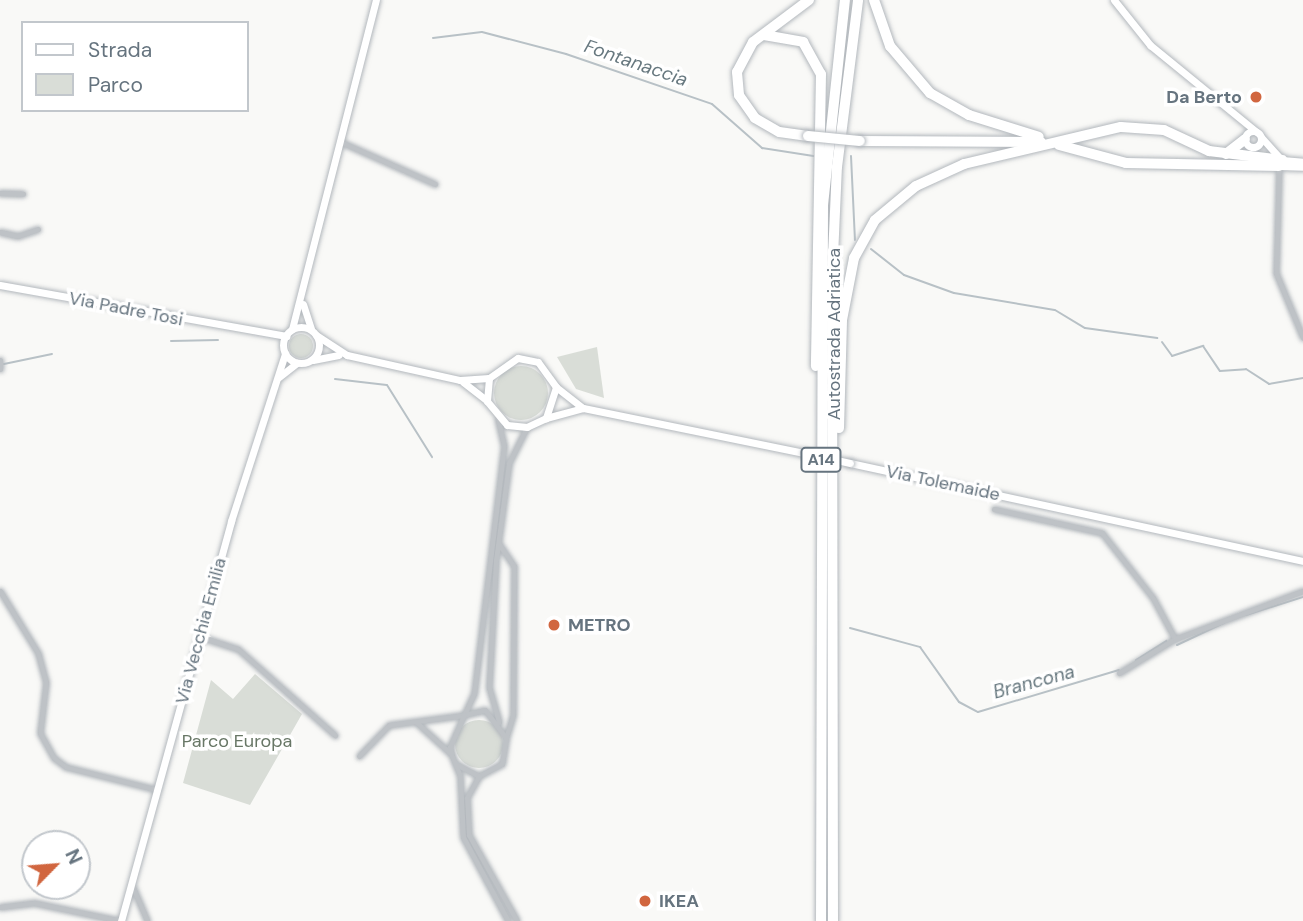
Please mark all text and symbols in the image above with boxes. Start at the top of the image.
legend [21,21,248,112]
water label: Fontanaccia [581,35,691,91]
text: Strada [88,36,152,64]
text: Parco [88,71,143,99]
place label: Da Berto [1166,86,1242,108]
marker: Da Berto [1248,89,1264,105]
street label: Autostrada Adriatica [823,248,845,420]
street label: Via Padre Tosi [67,287,185,331]
road number: A14 [800,447,842,472]
street label: Via Tolemaide [884,460,1002,506]
street label: Via Vecchia Emilia [171,556,231,706]
place label: METRO [568,614,631,636]
marker: METRO [546,617,562,633]
water label: Brancona [991,660,1077,704]
park label: Parco Europa [182,730,292,752]
north arrow [21,830,91,900]
text: N [59,845,88,868]
place label: IKEA [659,890,699,912]
marker: IKEA [637,893,653,909]

